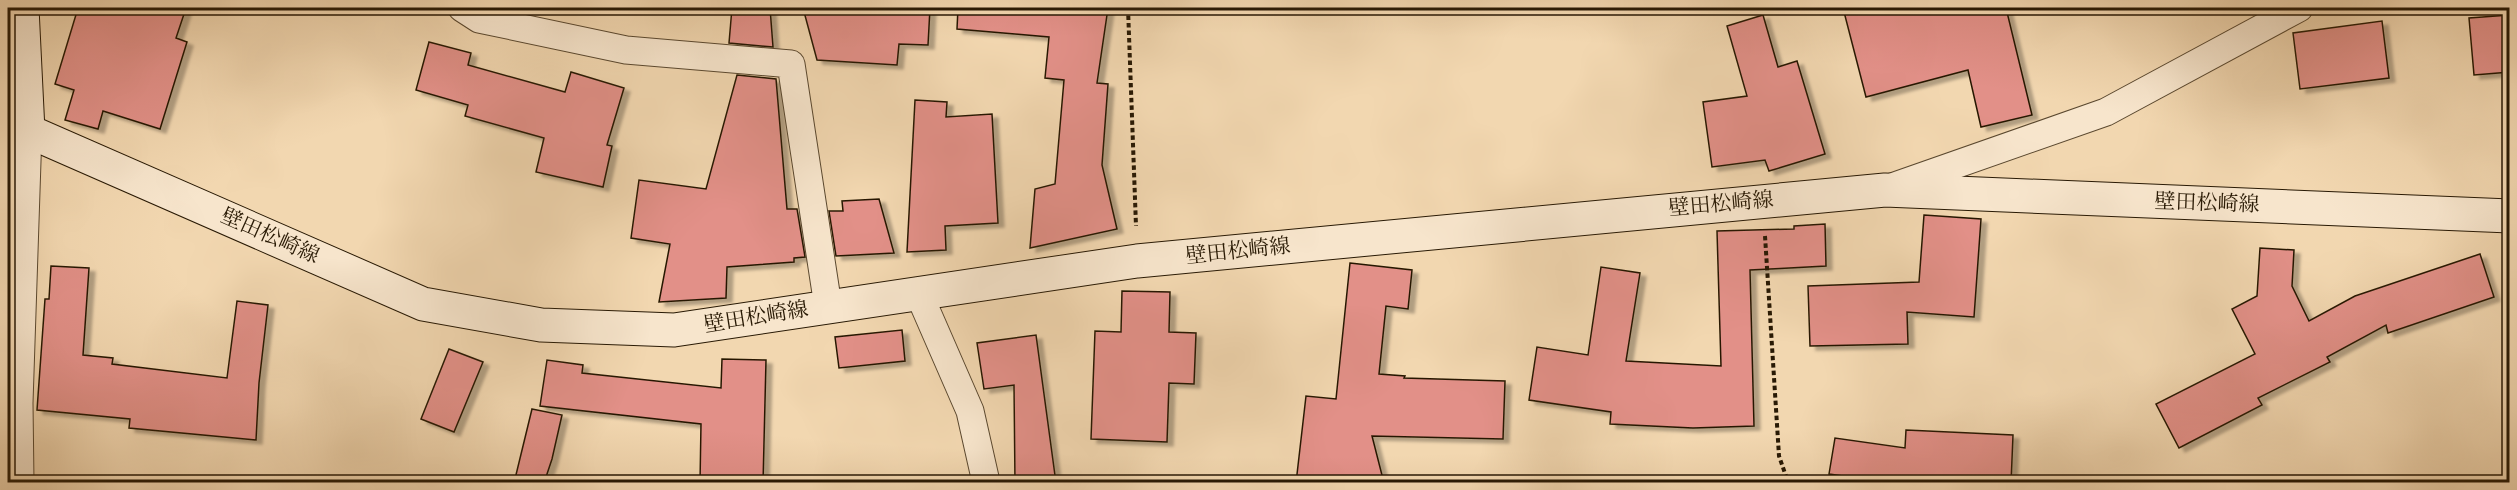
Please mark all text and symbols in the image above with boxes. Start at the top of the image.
street label: 壁田松崎線 [1667,185,1775,223]
street label: 壁田松崎線 [2154,187,2260,219]
street label: 壁田松崎線 [216,201,324,271]
street label: 壁田松崎線 [1184,231,1292,271]
street label: 壁田松崎線 [702,294,810,340]

